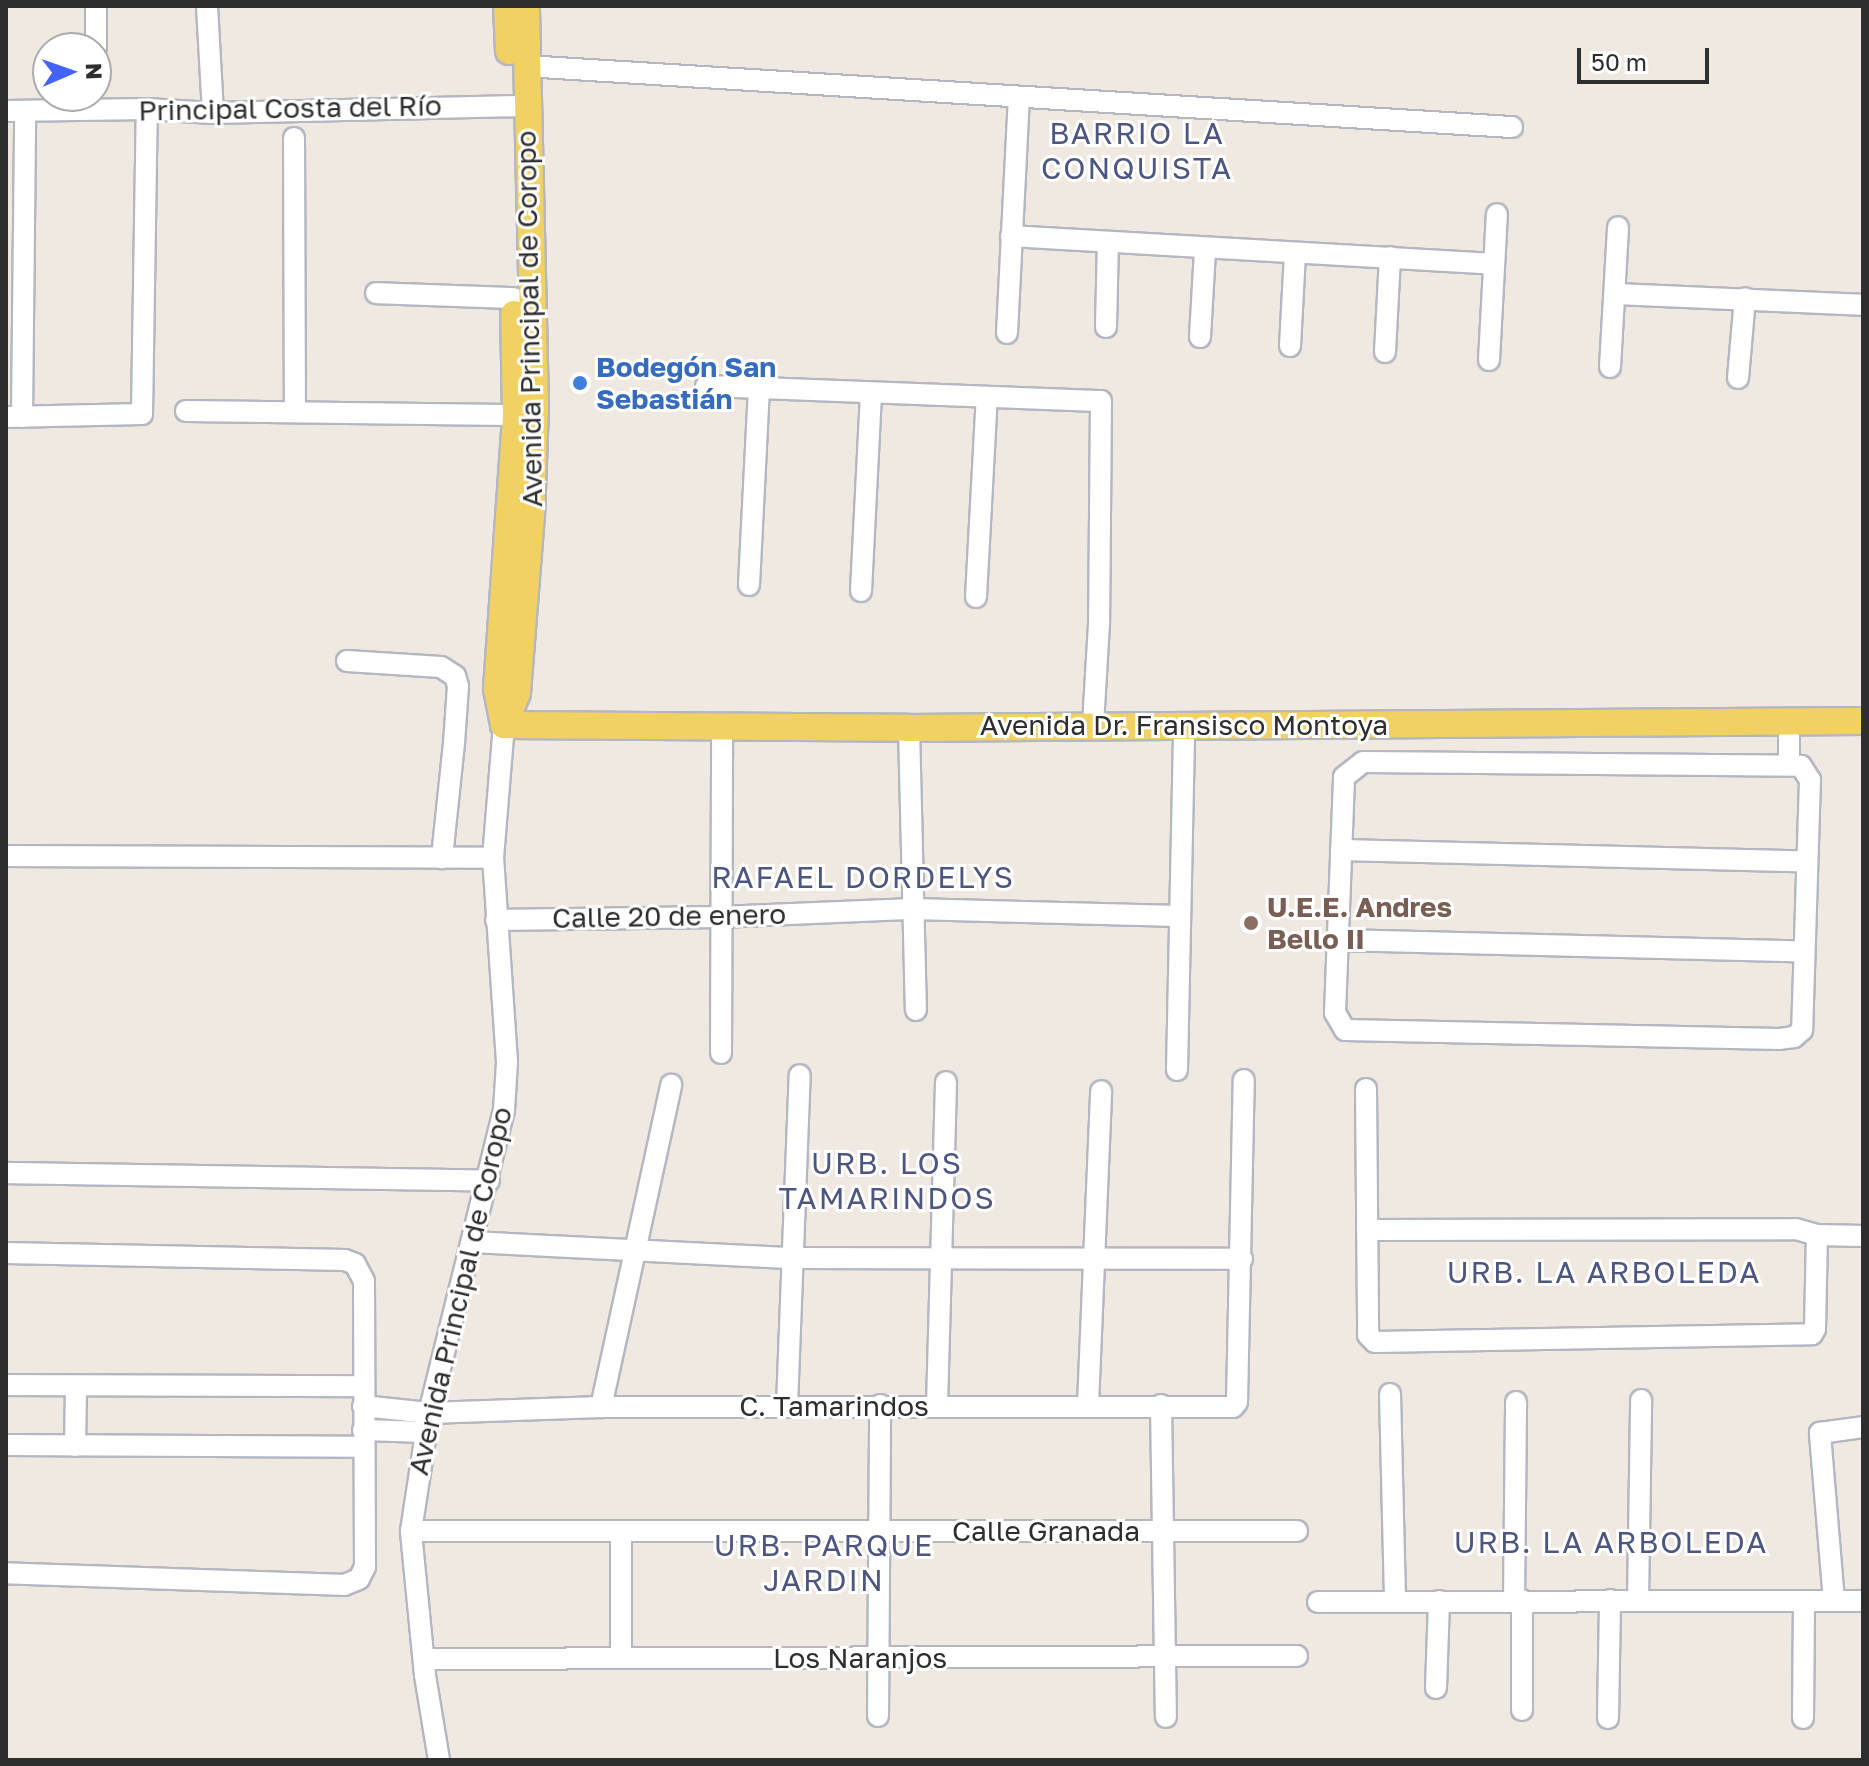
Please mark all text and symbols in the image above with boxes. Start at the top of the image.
north arrow [32,32,112,112]
scale bar [1581,32,1713,82]
text: 50 m [1591,47,1647,76]
text: N [81,62,108,80]
street label: Principal Costa del Río [138,89,442,127]
district label: BARRIO LA CONQUISTA [1041,115,1233,186]
street label: Avenida Principal de Coropo [509,130,549,508]
place label: Bodegón San Sebastián [596,350,776,416]
marker: Bodegón San Sebastián [571,374,589,392]
street label: Avenida Dr. Fransisco Montoya [980,708,1388,742]
district label: RAFAEL DORDELYS [711,859,1015,895]
place label: U.E.E. Andres Bello II [1267,890,1452,956]
street label: Calle 20 de enero [552,897,786,935]
marker: U.E.E. Andres Bello II [1242,914,1260,932]
street label: Avenida Principal de Coropo [401,1104,519,1478]
district label: URB. LOS TAMARINDOS [778,1145,996,1216]
district label: URB. LA ARBOLEDA [1447,1254,1761,1290]
street label: C. Tamarindos [739,1389,929,1423]
street label: Calle Granada [952,1514,1140,1548]
district label: URB. LA ARBOLEDA [1454,1524,1768,1560]
district label: URB. PARQUE JARDIN [714,1527,934,1598]
street label: Los Naranjos [773,1641,947,1675]

